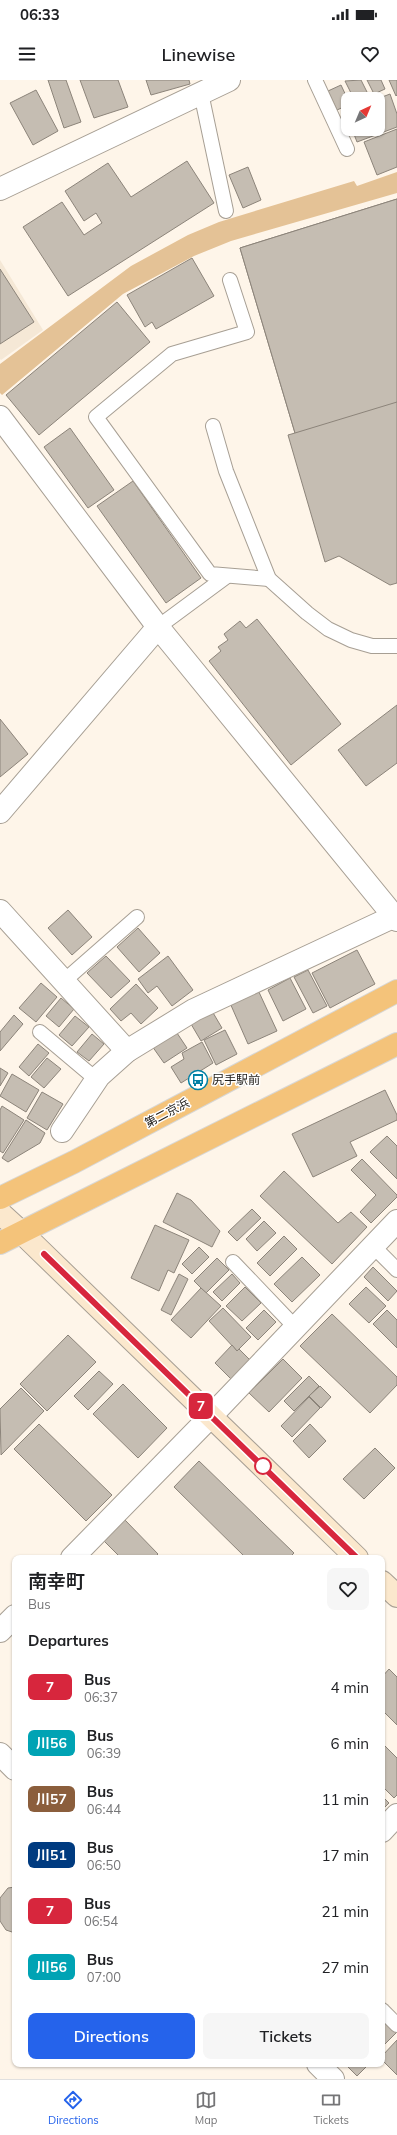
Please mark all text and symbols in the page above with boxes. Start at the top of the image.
text: 06:33 [20,5,60,24]
icon: menu [16,43,38,65]
text: Linewise [162,43,235,66]
icon: heart [359,43,381,65]
north arrow [341,92,385,136]
map controls [341,92,385,136]
bus stop icon: 尻手駅前 [187,1069,209,1091]
place label: 尻手駅前 [212,1072,260,1087]
street label: 第二京浜 [142,1095,191,1130]
line badge: 7 [188,1393,214,1419]
text: 7 [197,1397,205,1415]
unlabelled marker [254,1457,272,1475]
button: heart [327,1568,369,1610]
text: 南幸町 [28,1569,85,1593]
text: Bus [28,1596,51,1612]
text: Departures [28,1631,109,1650]
text: Bus [84,1670,111,1689]
text: 7 [46,1678,54,1696]
text: 4 min [331,1678,369,1697]
text: 06:37 [84,1689,118,1705]
text: Bus [87,1726,114,1745]
text: 川56 [36,1734,67,1752]
text: 6 min [331,1734,369,1753]
text: 06:39 [87,1745,121,1761]
text: Bus [87,1782,114,1801]
text: 川57 [36,1790,67,1808]
text: 11 min [322,1790,369,1809]
text: 06:44 [87,1801,121,1817]
text: Bus [87,1838,114,1857]
text: 川51 [36,1846,67,1864]
text: 17 min [322,1846,369,1865]
text: 06:50 [87,1857,121,1873]
text: Bus [84,1894,111,1913]
text: 7 [46,1902,54,1920]
text: 21 min [322,1902,369,1921]
text: 06:54 [84,1913,118,1929]
text: Bus [87,1950,114,1969]
text: 川56 [36,1958,67,1976]
text: 27 min [322,1958,369,1977]
text: 07:00 [87,1969,121,1985]
button: Directions [28,2013,195,2059]
button: Tickets [203,2013,369,2059]
tab: Directions [48,2089,99,2127]
tab: Map [195,2089,217,2127]
tab: Tickets [313,2089,349,2127]

